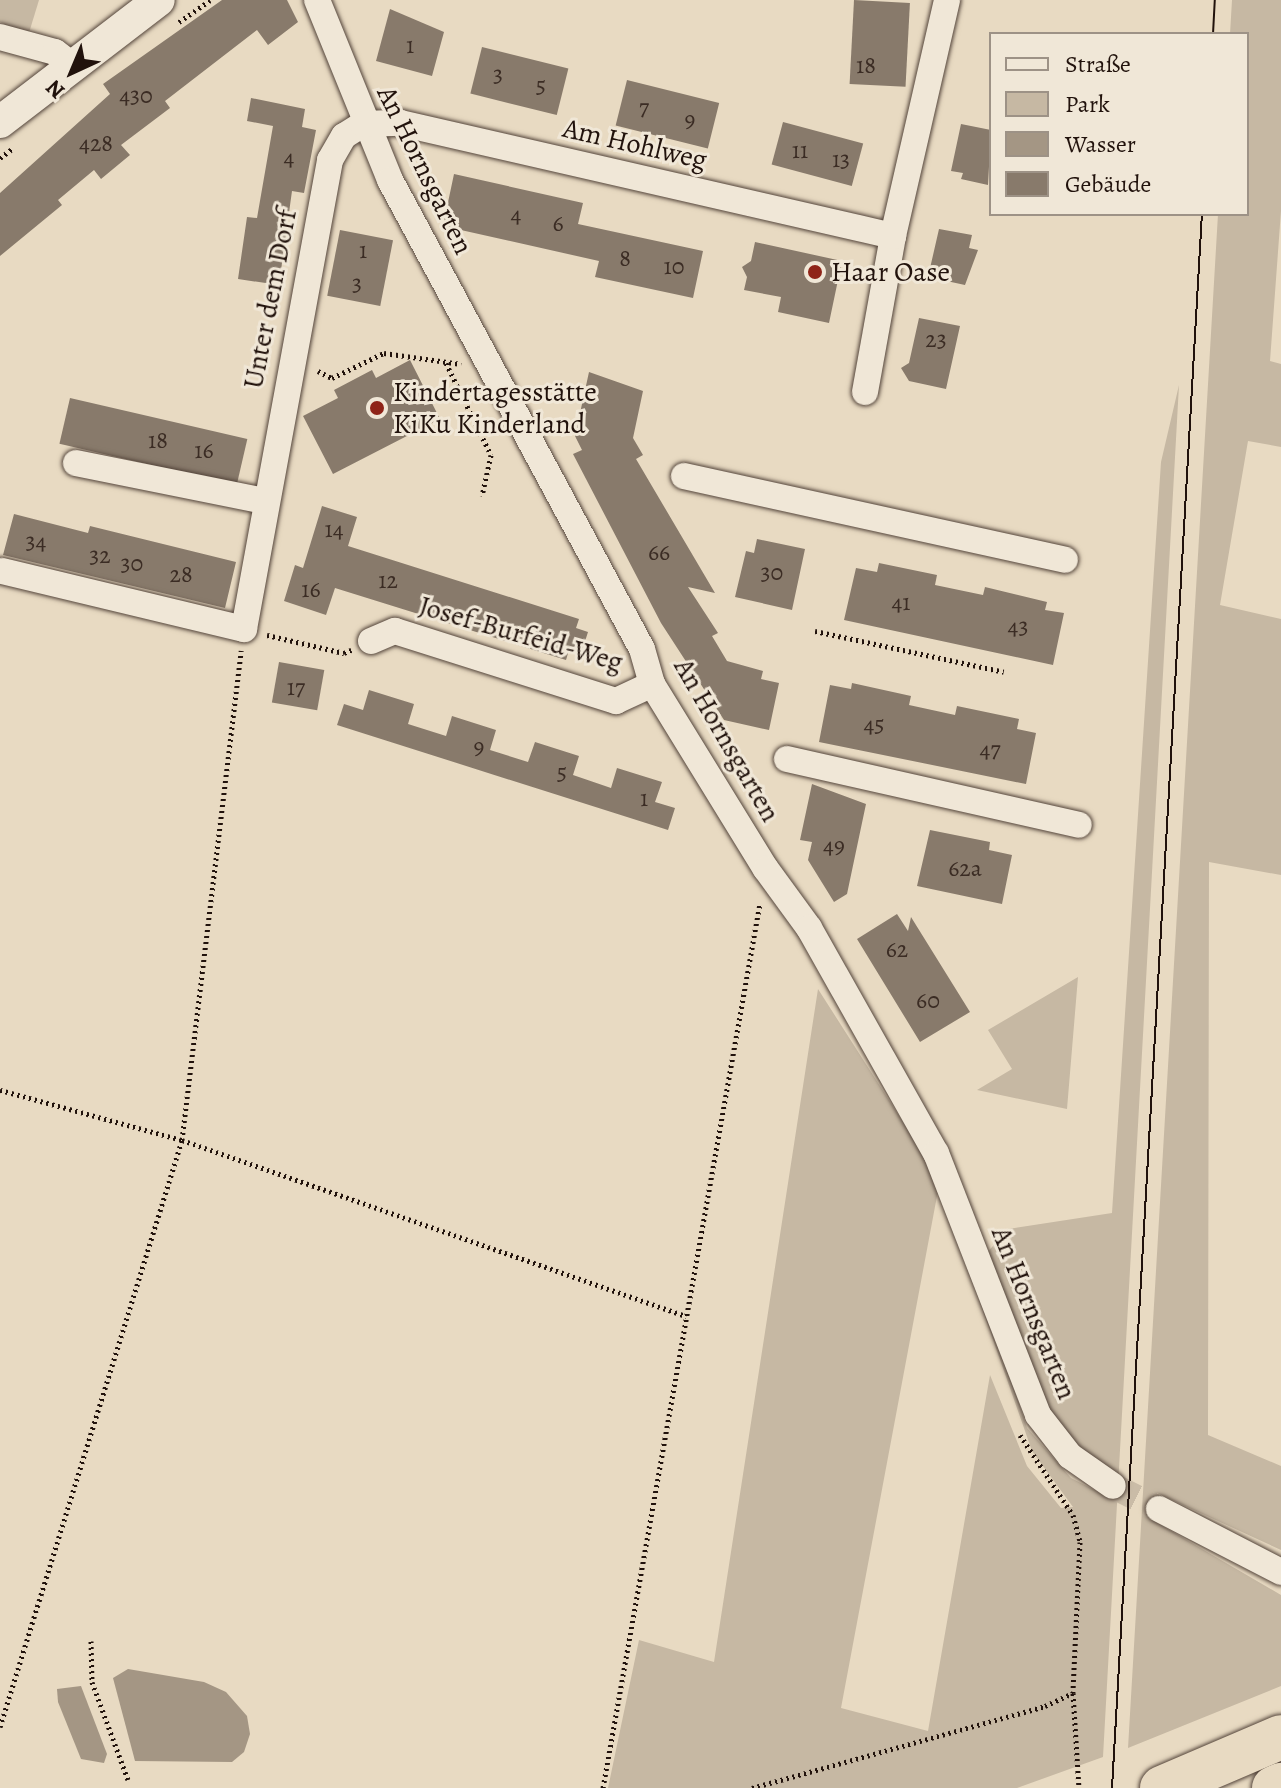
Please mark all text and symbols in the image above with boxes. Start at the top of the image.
north arrow [32,32,112,112]
house number: 1 [406,32,414,60]
legend [989,32,1249,216]
text: Straße [1065,48,1131,80]
house number: 18 [856,52,876,80]
house number: 3 [493,61,503,89]
house number: 5 [536,72,546,100]
text: N [39,73,72,106]
street label: An Hornsgarten [370,80,480,260]
house number: 430 [119,82,153,110]
text: Park [1065,88,1110,120]
house number: 7 [639,94,649,122]
house number: 9 [685,106,695,134]
street label: Am Hohlweg [560,111,710,177]
text: Wasser [1065,128,1136,160]
house number: 428 [79,130,113,158]
house number: 11 [792,137,808,165]
house number: 4 [284,144,294,172]
house number: 13 [832,146,850,174]
text: Gebäude [1065,168,1151,200]
house number: 4 [511,201,521,229]
street label: Unter dem Dorf [236,207,304,391]
house number: 6 [552,210,564,238]
house number: 1 [359,237,367,265]
house number: 8 [619,245,631,273]
house number: 10 [664,253,684,281]
place label: Haar Oase [831,255,950,289]
marker: Haar Oase [806,263,824,281]
house number: 3 [352,270,362,298]
house number: 23 [925,326,947,354]
place label: Kindertagesstätte KiKu Kinderland [393,375,597,441]
marker: Kindertagesstätte KiKu Kinderland [368,399,386,417]
house number: 18 [148,427,168,455]
house number: 16 [194,437,214,465]
house number: 14 [324,516,344,544]
house number: 34 [26,528,46,556]
house number: 66 [648,539,670,567]
house number: 32 [89,542,111,570]
house number: 30 [121,550,143,578]
house number: 30 [761,559,783,587]
house number: 28 [169,561,193,589]
house number: 12 [378,567,398,595]
house number: 16 [301,576,321,604]
street label: Josef-Burfeid-Weg [415,589,627,679]
house number: 41 [891,589,911,617]
house number: 43 [1008,613,1028,641]
street label: An Hornsgarten [667,652,787,828]
house number: 17 [287,674,305,702]
house number: 45 [863,711,885,739]
house number: 9 [474,733,484,761]
house number: 47 [980,736,1000,764]
house number: 5 [557,759,567,787]
house number: 1 [640,785,648,813]
house number: 49 [823,832,845,860]
house number: 62a [948,855,982,883]
house number: 62 [886,936,908,964]
house number: 60 [916,987,940,1015]
street label: An Hornsgarten [984,1222,1084,1404]

